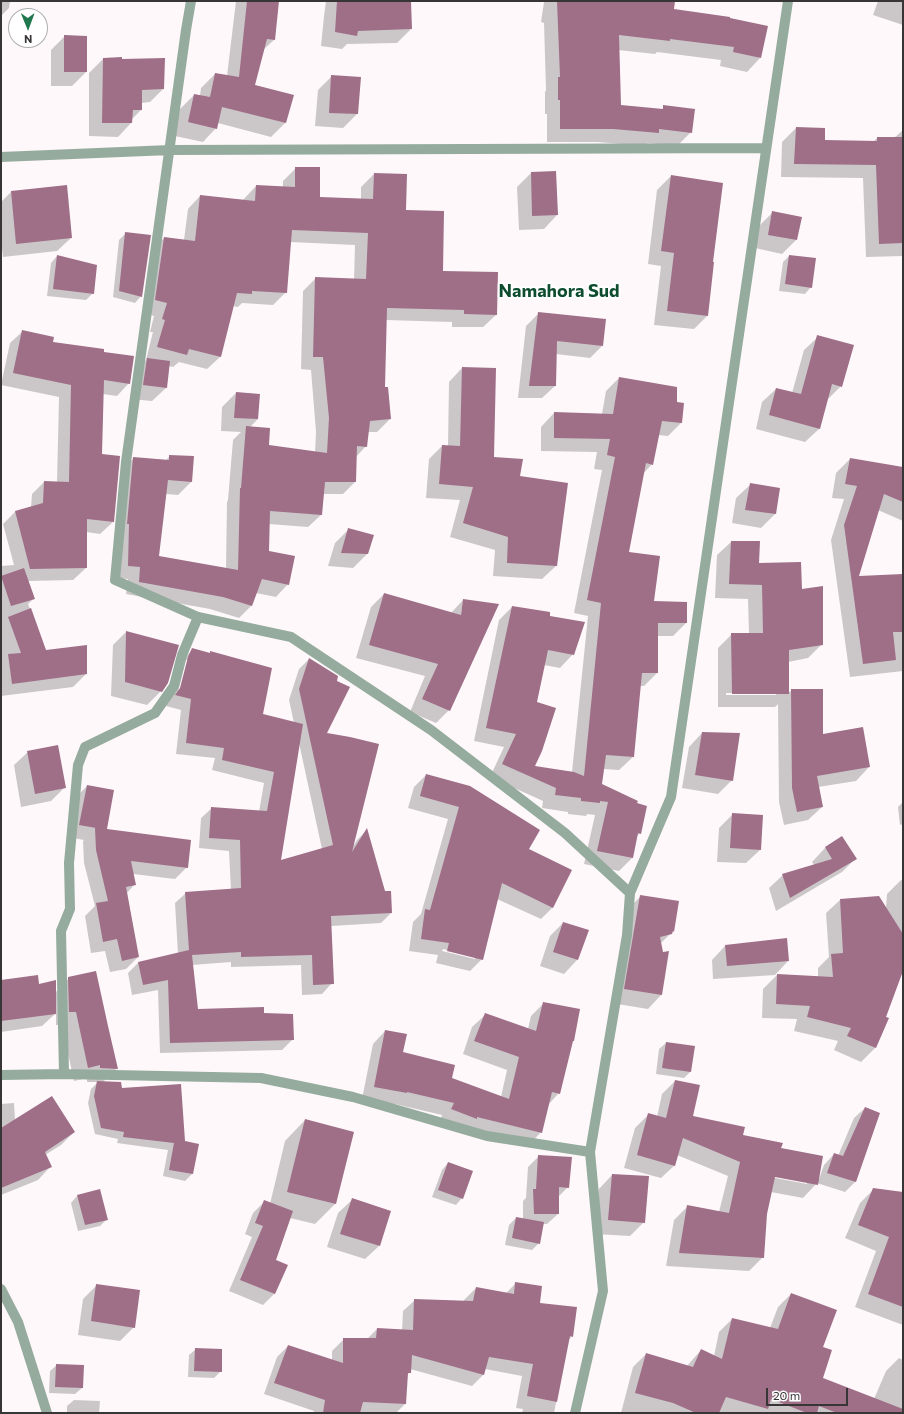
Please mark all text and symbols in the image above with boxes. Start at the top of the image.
north arrow [8,8,48,48]
text: N [24,33,32,46]
district label: Namahora Sud [498,280,620,302]
scale bar [768,1380,850,1406]
text: 20 m [773,1388,800,1402]

